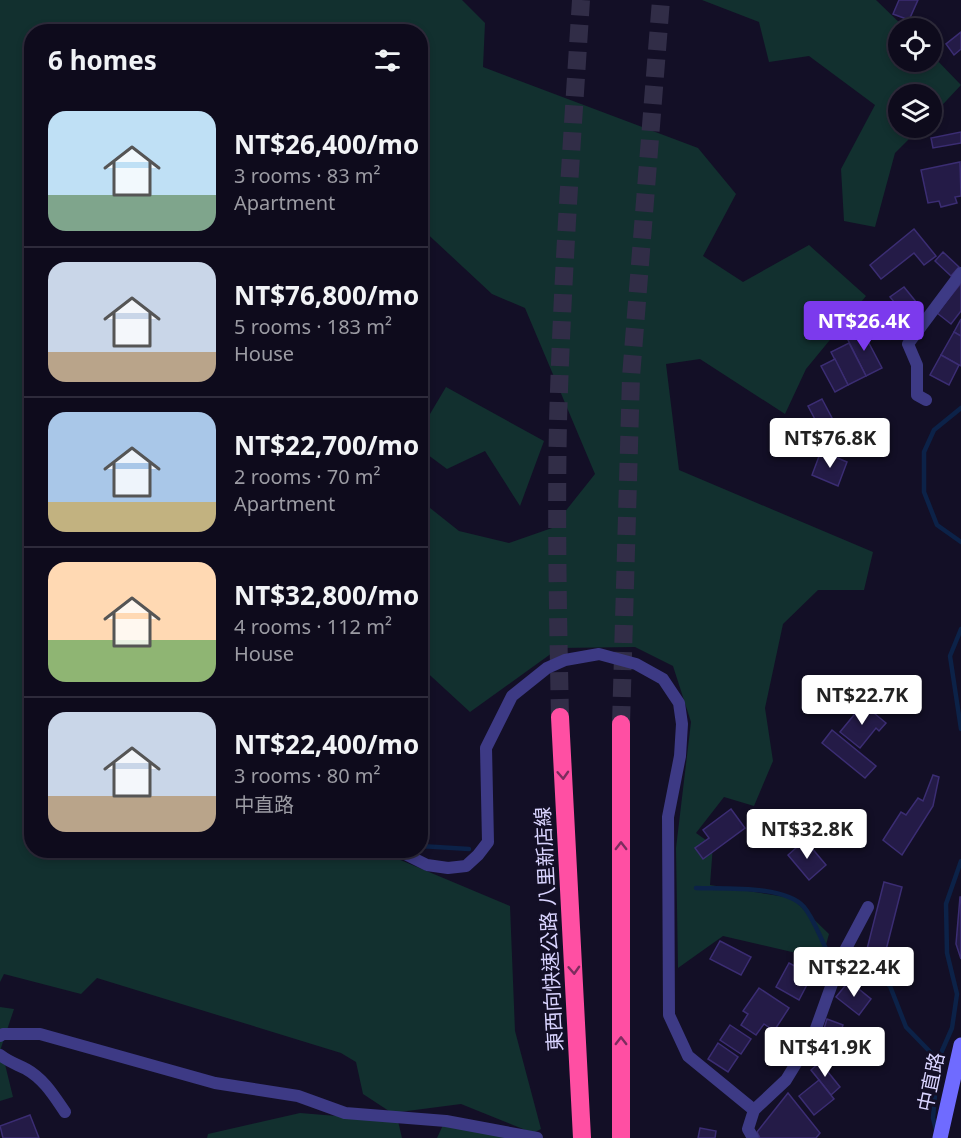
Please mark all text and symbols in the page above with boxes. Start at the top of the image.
map controls [888,18,942,138]
button: locate [888,18,942,72]
text: 6 homes [48,42,157,78]
icon: filters [371,44,404,77]
button: layers [888,84,942,138]
text: NT$26,400/mo [234,126,419,162]
icon: home [96,135,168,207]
text: 3 rooms · 83 m² [234,162,381,189]
text: Apartment [234,189,335,216]
text: NT$76,800/mo [234,277,419,313]
icon: home [96,286,168,358]
pin: NT$26.4K [802,301,926,352]
text: NT$26.4K [818,307,910,334]
text: 5 rooms · 183 m² [234,313,392,340]
text: House [234,340,294,367]
pin: NT$76.8K [768,418,892,469]
text: NT$76.8K [784,424,876,451]
text: NT$22,700/mo [234,427,419,463]
icon: home [96,436,168,508]
text: 2 rooms · 70 m² [234,463,381,490]
text: Apartment [234,490,335,517]
text: NT$32,800/mo [234,577,419,613]
icon: home [96,586,168,658]
text: 4 rooms · 112 m² [234,613,392,640]
text: House [234,640,294,667]
pin: NT$22.7K [800,675,924,726]
text: NT$22.7K [816,681,908,708]
text: NT$22,400/mo [234,726,419,762]
icon: home [96,736,168,808]
text: 3 rooms · 80 m² [234,762,381,789]
one-way arrow [557,771,570,780]
text: 中直路 [234,791,294,818]
street label: 東西向快速公路 八里新店線 [529,806,568,1052]
pin: NT$32.8K [745,809,869,860]
text: NT$32.8K [761,815,853,842]
one-way arrow [615,841,627,850]
pin: NT$22.4K [792,947,916,998]
text: NT$22.4K [808,953,900,980]
one-way arrow [567,966,580,975]
pin: NT$41.9K [763,1027,887,1078]
text: NT$41.9K [779,1033,871,1060]
one-way arrow [615,1036,627,1045]
street label: 中直路 [911,1050,950,1114]

